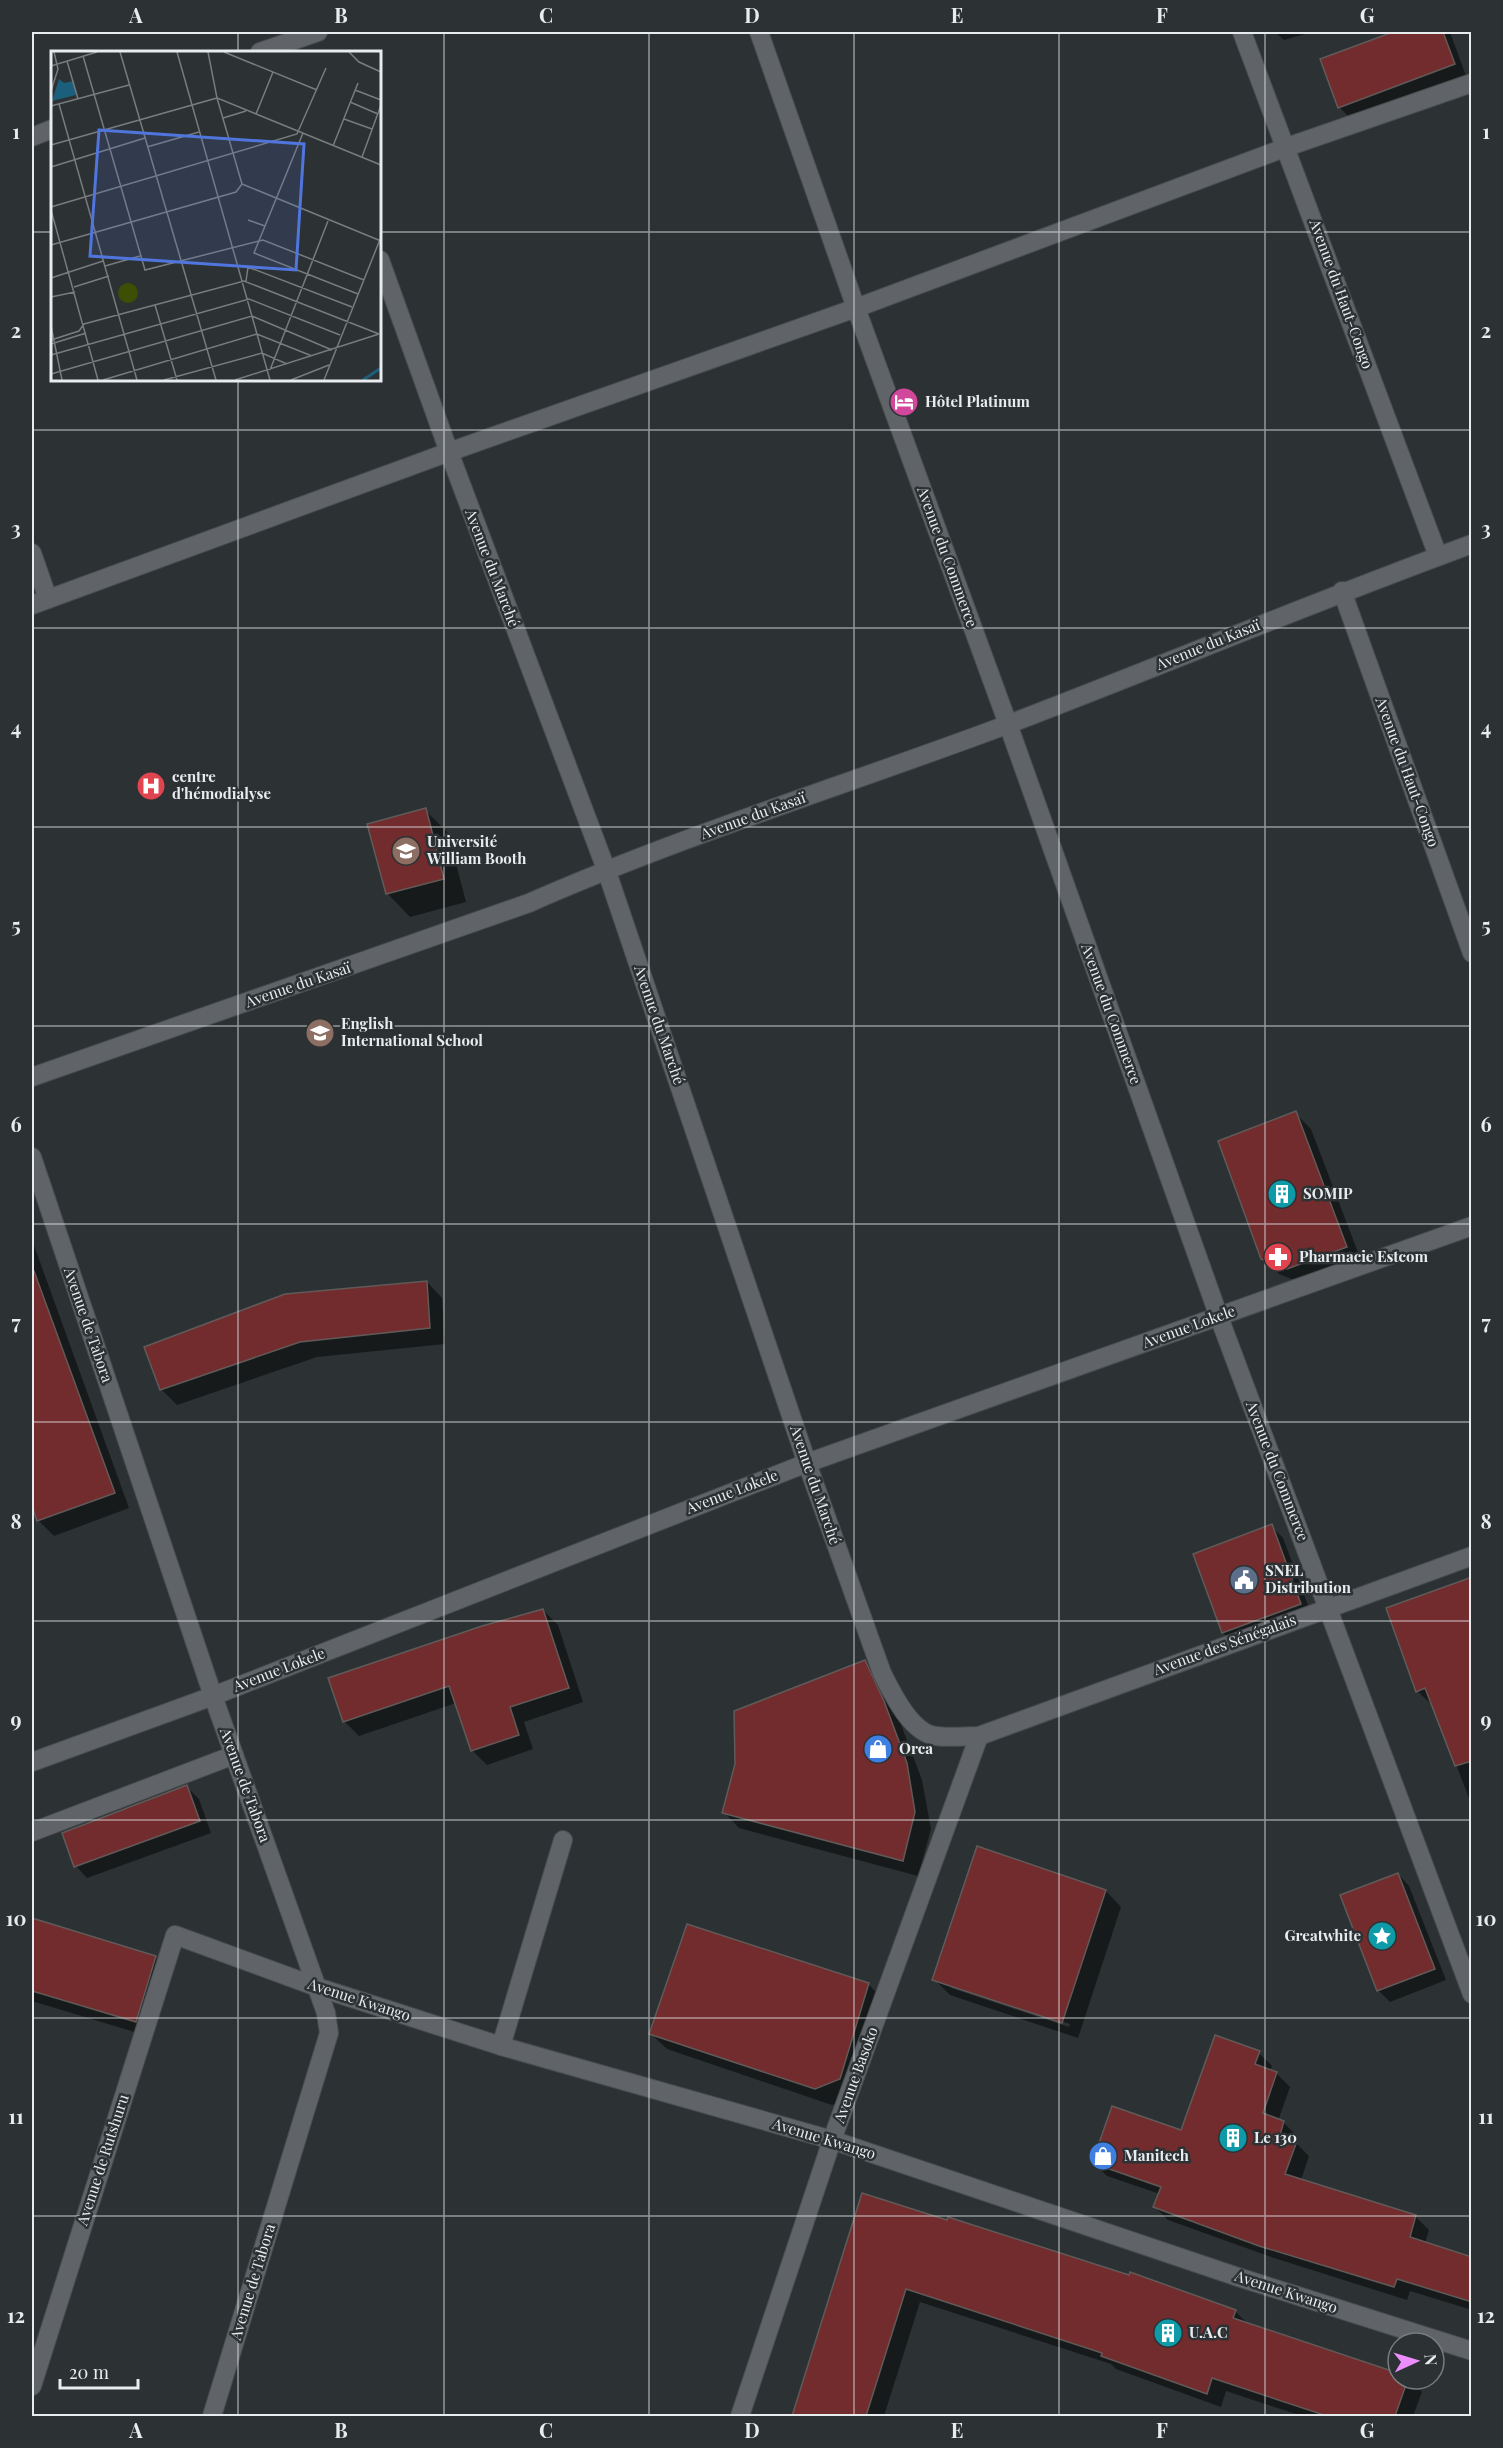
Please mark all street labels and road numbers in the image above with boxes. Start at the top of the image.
street label: Avenue du Haut-Congo [1305,215,1378,371]
street label: Avenue du Commerce [913,483,983,630]
street label: Avenue du Marché [461,505,525,630]
street label: Avenue du Kasaï [1152,614,1263,674]
street label: Avenue du Haut-Congo [1371,693,1444,849]
street label: Avenue du Kasaï [696,787,808,844]
street label: Avenue du Commerce [1077,940,1147,1087]
street label: Avenue du Kasaï [241,956,354,1012]
street label: Avenue du Marché [630,961,690,1087]
street label: Avenue de Tabora [60,1264,118,1385]
street label: Avenue Lokele [1139,1300,1238,1352]
street label: Avenue du Commerce [1242,1397,1314,1544]
street label: Avenue du Marché [786,1421,846,1547]
street label: Avenue Lokele [682,1464,781,1518]
street label: Avenue des Sénégalais [1150,1609,1299,1680]
street label: Avenue Lokele [229,1642,328,1696]
street label: Avenue de Tabora [216,1724,276,1845]
street label: Avenue Kwango [304,1973,413,2025]
street label: Avenue Basoko [828,2024,882,2126]
street label: Avenue de Rutshuru [71,2091,133,2229]
street label: Avenue Kwango [769,2113,878,2163]
street label: Avenue de Tabora [225,2221,279,2343]
street label: Avenue Kwango [1231,2265,1340,2317]

